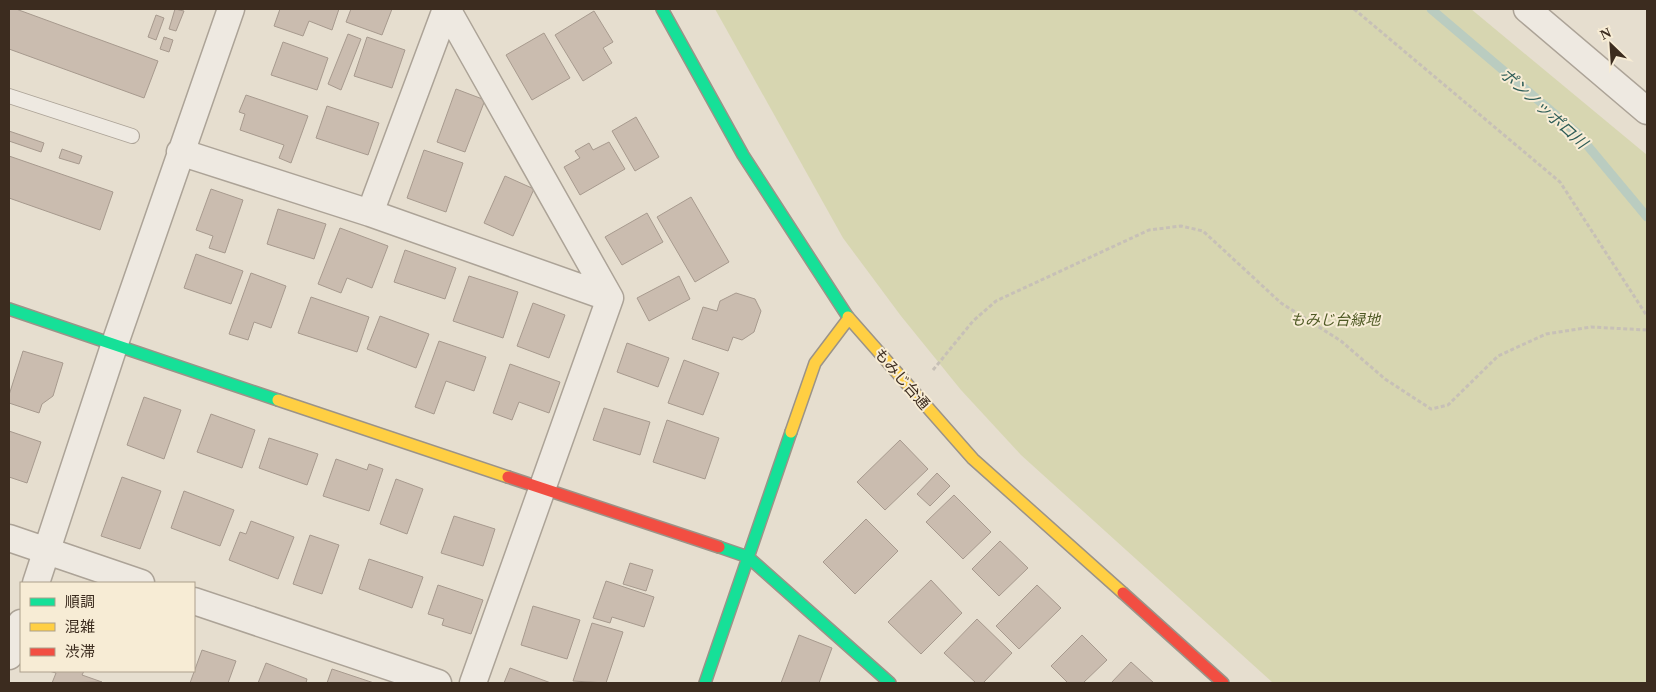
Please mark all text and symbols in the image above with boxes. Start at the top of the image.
north arrow [1586,20,1636,70]
text: N [1598,25,1613,43]
water label: ポンノッポロ川 [1497,65,1592,153]
park label: もみじ台緑地 [1290,312,1382,328]
street label: もみじ台通 [871,345,933,413]
legend [20,582,195,672]
text: 順調 [65,594,95,610]
text: 混雑 [65,619,95,635]
text: 渋滞 [65,644,95,660]

